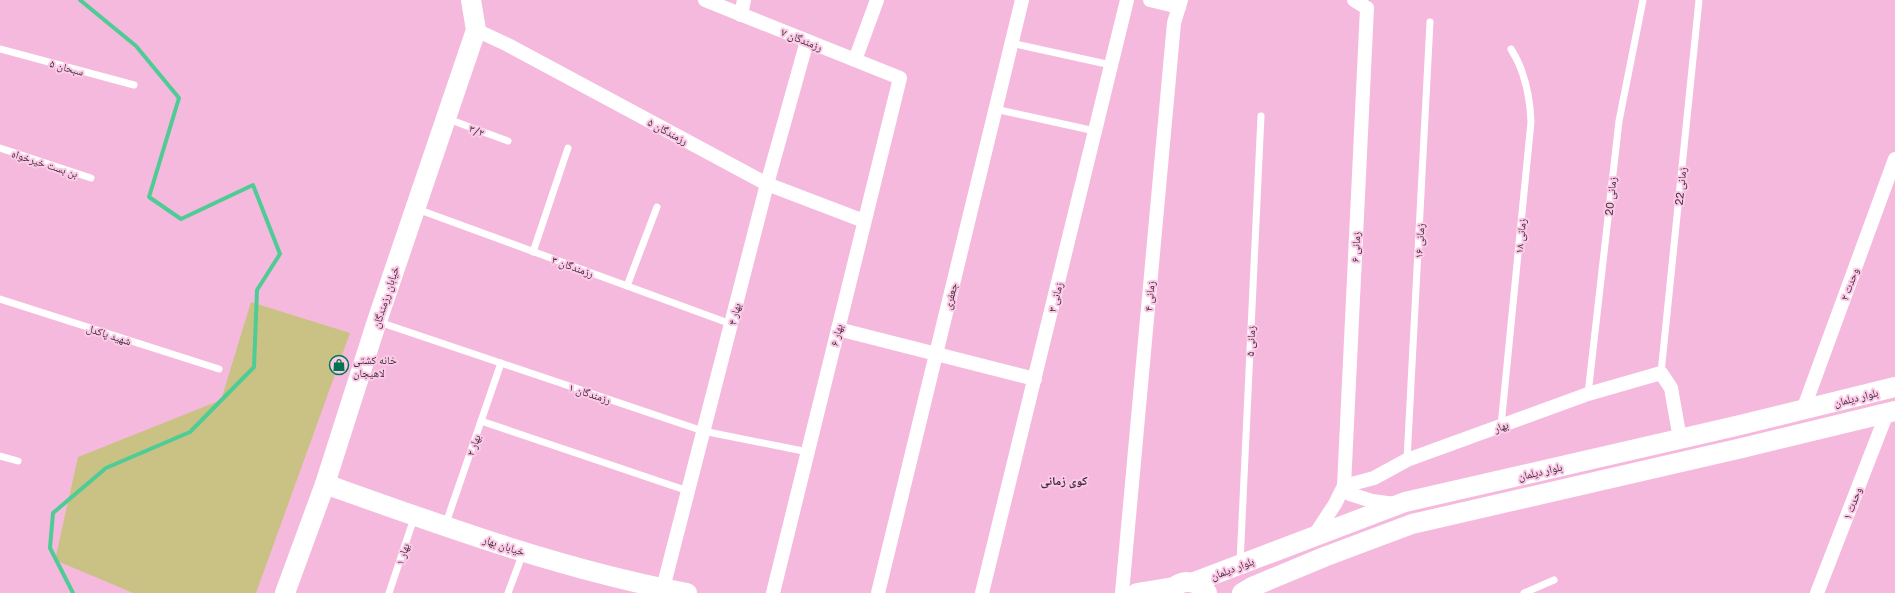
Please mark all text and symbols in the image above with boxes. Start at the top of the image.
street label: رزمندگان ۷ [779,25,825,54]
street label: سبحان ۵ [48,56,85,79]
street label: رزمندگان ۵ [645,115,690,148]
street label: ۳/۲ [468,121,486,139]
street label: بن بست خیرخواه [10,146,80,181]
street label: زمانی 22 [1672,166,1689,206]
street label: زمانی 20 [1602,176,1619,216]
street label: زمانی ۱۸ [1512,218,1529,254]
street label: زمانی ۱۶ [1412,223,1427,259]
street label: زمانی ۶ [1348,232,1363,263]
street label: رزمندگان ۳ [550,252,596,280]
street label: خیابان رزمندگان [369,264,402,330]
street label: وحدت ۲ [1837,266,1861,302]
street label: زمانی ۴ [1141,280,1158,312]
street label: جعفری [940,281,961,311]
street label: زمانی ۳ [1045,281,1066,314]
street label: بهار ۴ [725,302,743,326]
street label: شهید پاکدل [85,321,133,348]
street label: بهار ۶ [827,323,845,347]
street label: زمانی ۵ [1243,326,1258,357]
place label: خانه کشتی لاهیجان [353,353,397,380]
shop icon: خانه کشتی لاهیجان [328,354,350,376]
street label: رزمندگان ۱ [567,380,613,407]
street label: بلوار دیلمان [1832,385,1880,410]
street label: بهار [1491,417,1510,435]
street label: بهار ۲ [463,433,483,458]
street label: بلوار دیلمان [1516,460,1564,483]
district label: کوی زمانی [1040,473,1088,489]
street label: وحدت ۱ [1840,485,1864,521]
street label: خیابان بهار [480,532,526,559]
street label: بهار ۱ [392,542,412,567]
street label: بلوار دیلمان [1209,554,1256,583]

